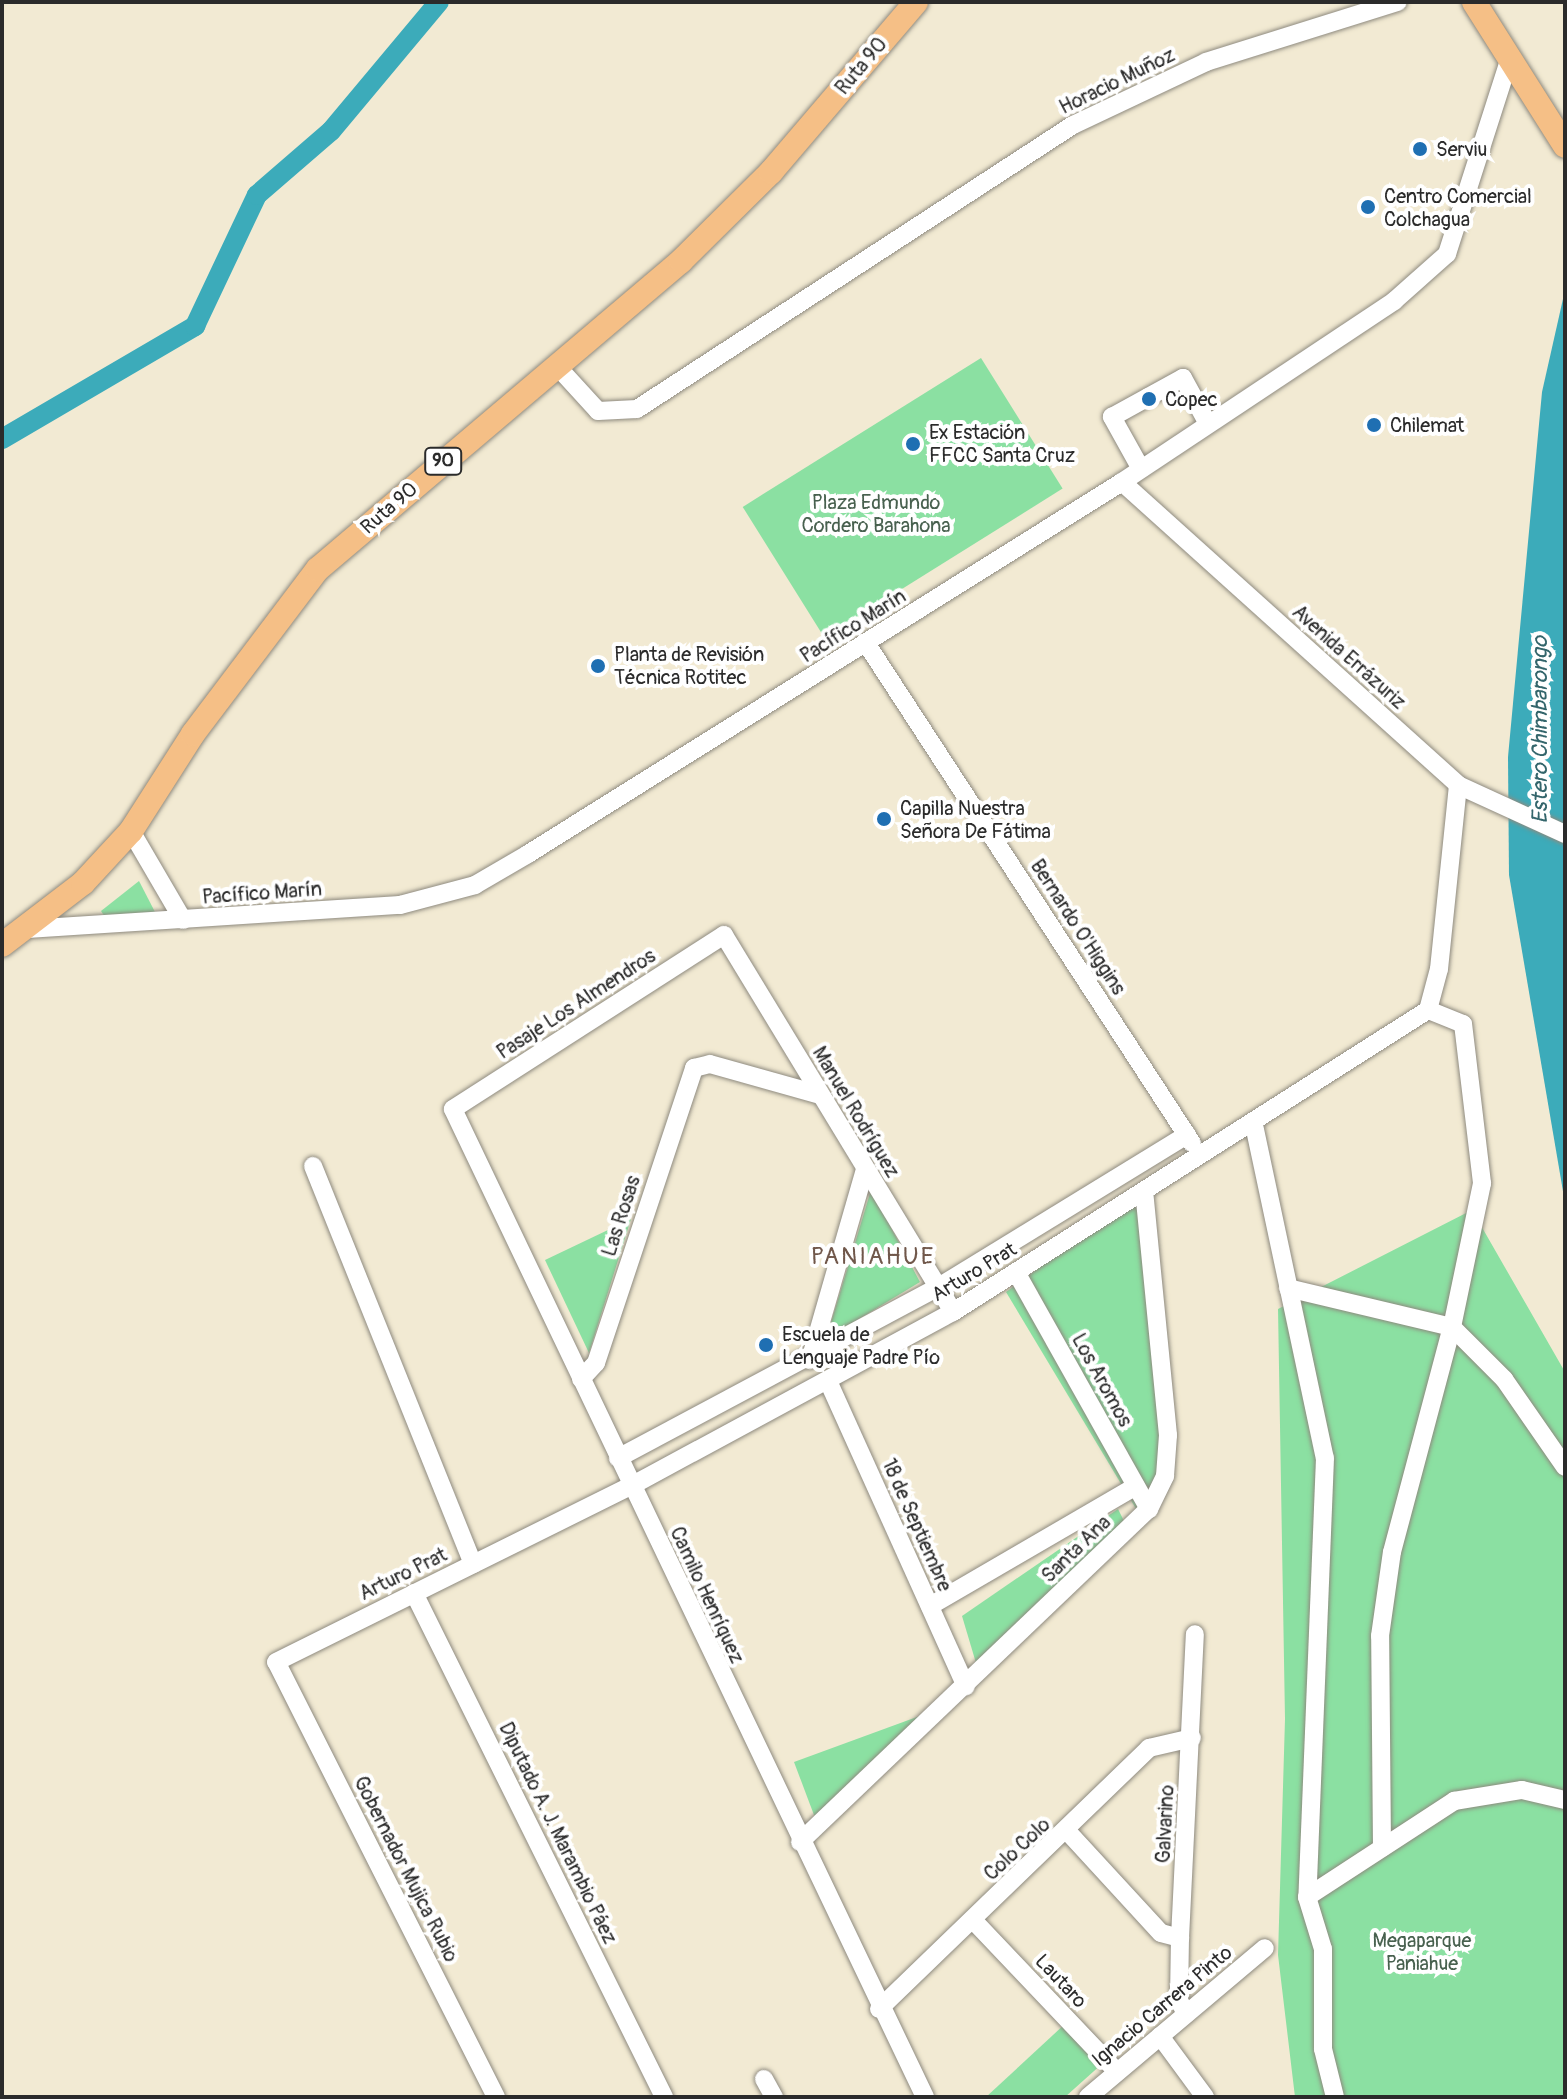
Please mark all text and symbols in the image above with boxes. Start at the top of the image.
street label: Ruta 90 [830,33,892,99]
street label: Horacio Muñoz [1055,43,1179,119]
place label: Serviu [1436,137,1487,161]
marker: Serviu [1411,140,1429,158]
place label: Centro Comercial Colchagua [1384,184,1532,231]
marker: Centro Comercial Colchagua [1359,198,1377,216]
place label: Copec [1165,387,1218,411]
marker: Copec [1140,390,1158,408]
place label: Chilemat [1390,413,1464,437]
marker: Chilemat [1365,416,1383,434]
place label: Ex Estación FFCC Santa Cruz [929,420,1075,467]
marker: Ex Estación FFCC Santa Cruz [904,435,922,453]
road number: 90 [423,447,463,475]
street label: Ruta 90 [356,477,422,539]
park label: Plaza Edmundo Cordero Barahona [801,491,951,538]
street label: Pacífico Marín [796,584,910,668]
street label: Avenida Errázuriz [1287,600,1411,714]
water label: Estero Chimbarongo [1528,636,1554,824]
place label: Planta de Revisión Técnica Rotitec [614,642,764,689]
marker: Planta de Revisión Técnica Rotitec [589,657,607,675]
place label: Capilla Nuestra Señora De Fátima [900,796,1051,843]
marker: Capilla Nuestra Señora De Fátima [875,810,893,828]
street label: Bernardo O'Higgins [1025,855,1131,999]
street label: Pacífico Marín [201,877,323,909]
street label: Pasaje Los Almendros [492,944,660,1064]
street label: Manuel Rodríguez [807,1042,905,1182]
street label: Las Rosas [597,1173,645,1259]
street label: Arturo Prat [927,1237,1021,1307]
district label: PANIAHUE [811,1243,935,1271]
place label: Escuela de Lenguaje Padre Pío [782,1322,940,1369]
street label: Los Aromos [1067,1329,1137,1431]
marker: Escuela de Lenguaje Padre Pío [757,1336,775,1354]
street label: 18 de Septiembre [877,1455,957,1595]
street label: Santa Ana [1036,1510,1116,1588]
street label: Camilo Henríquez [665,1523,749,1667]
street label: Arturo Prat [355,1542,451,1606]
street label: Diputado A. J. Marambio Páez [494,1718,622,1948]
street label: Gobernador Mujica Rubio [349,1772,463,1966]
street label: Galvarino [1151,1784,1179,1864]
street label: Colo Colo [979,1812,1055,1886]
park label: Megaparque Paniahue [1373,1929,1471,1976]
street label: Ignacio Carrera Pinto [1087,1940,1237,2072]
street label: Lautaro [1030,1949,1092,2013]

